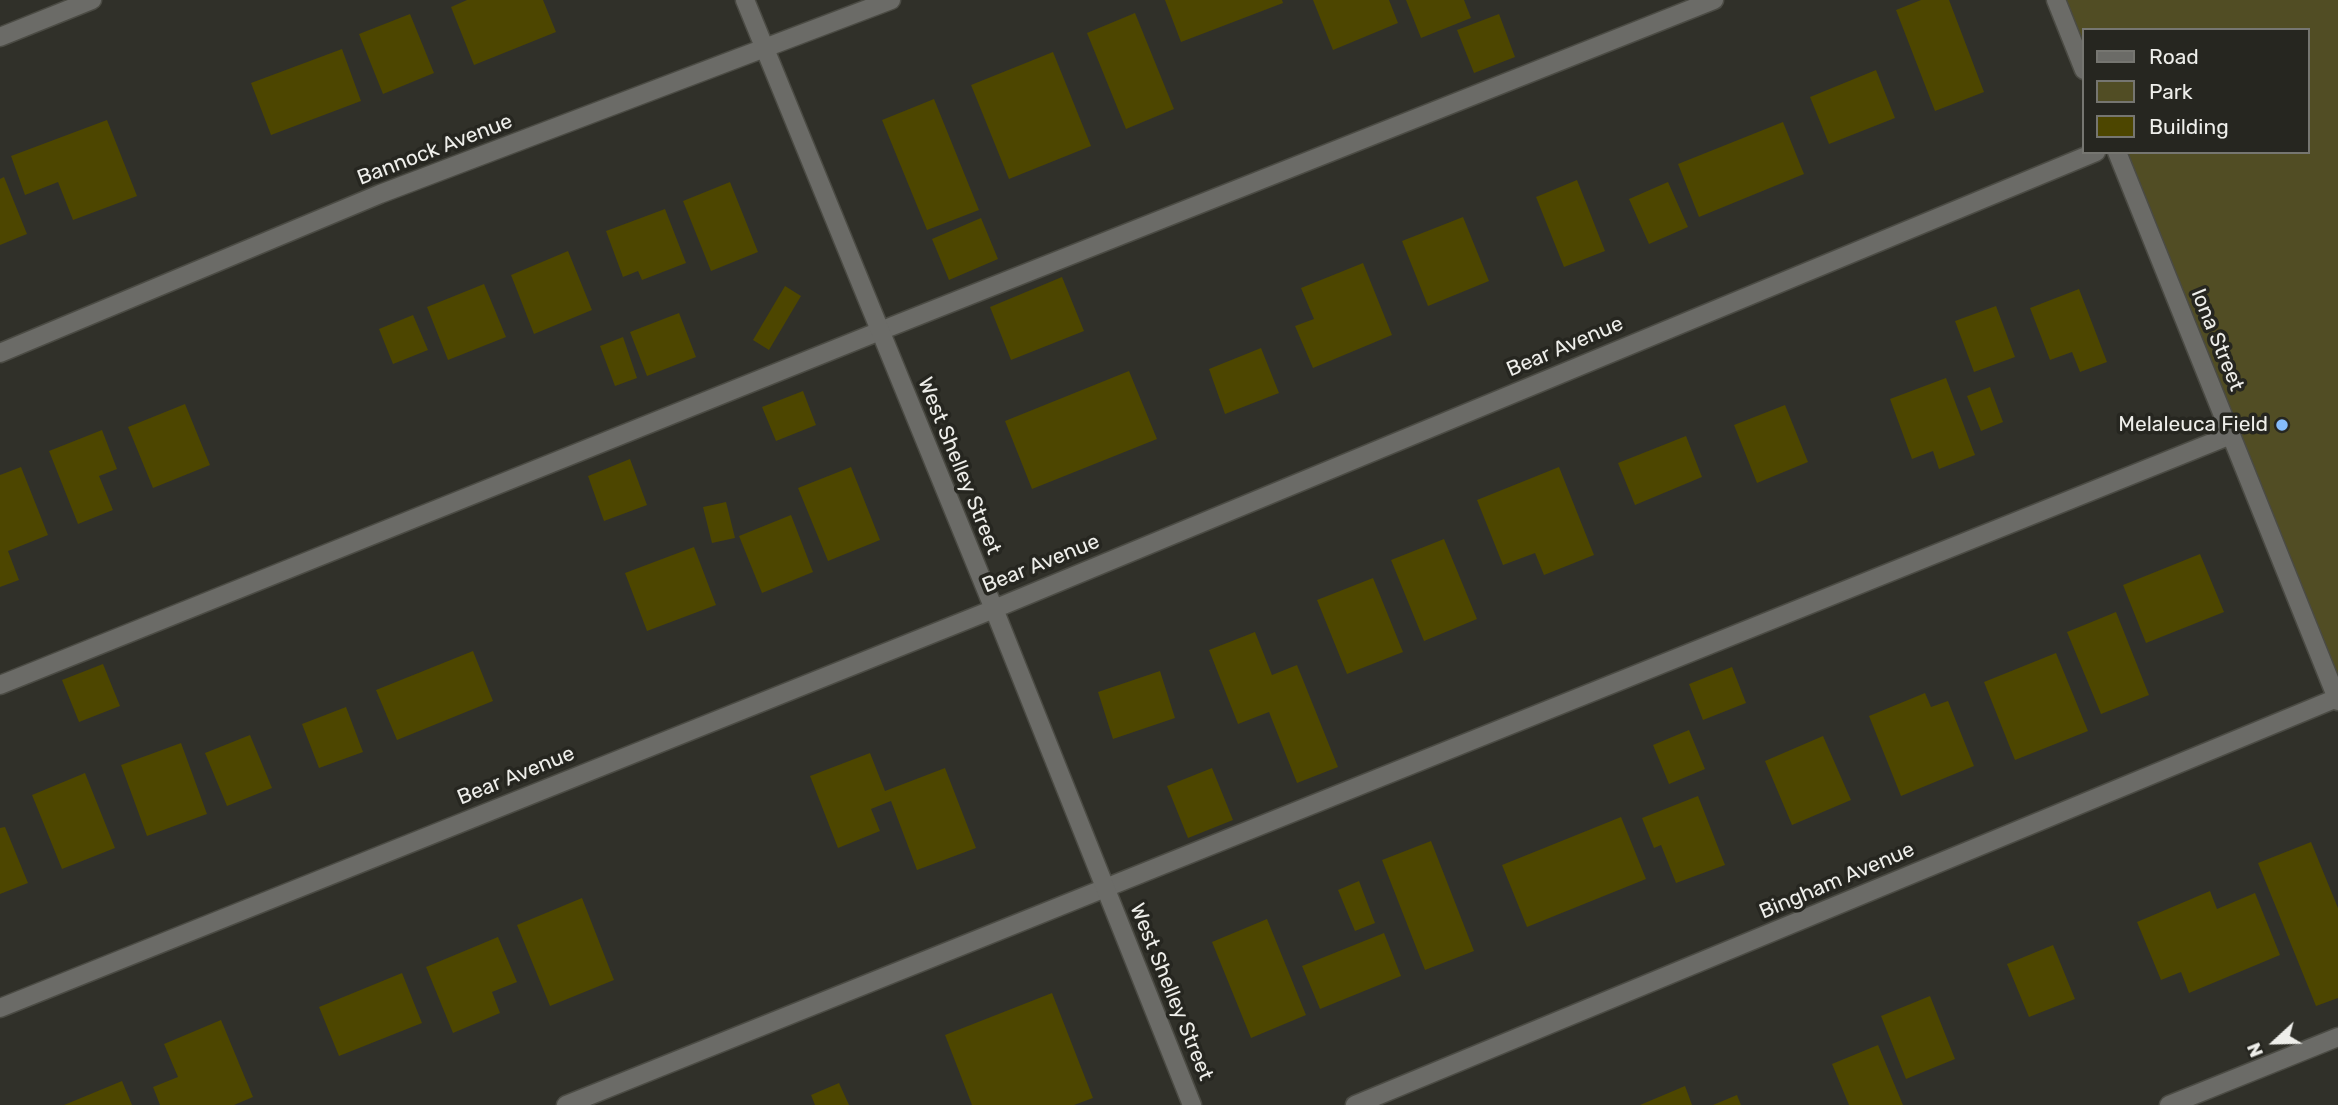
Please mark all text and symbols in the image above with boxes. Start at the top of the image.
legend [2082,28,2310,154]
text: Road [2149,44,2199,69]
text: Park [2149,79,2193,104]
street label: Bannock Avenue [354,109,516,191]
text: Building [2149,114,2229,139]
street label: Iona Street [2185,285,2249,395]
street label: Bear Avenue [1503,311,1627,383]
street label: West Shelley Street [912,374,1006,558]
place label: Melaleuca Field [2118,412,2268,438]
marker: Melaleuca Field [2274,417,2290,433]
street label: Bear Avenue [979,529,1103,599]
street label: Bear Avenue [454,741,578,811]
street label: Bingham Avenue [1756,837,1918,925]
street label: West Shelley Street [1124,900,1218,1084]
north arrow [2240,1007,2310,1077]
text: N [2242,1039,2268,1061]

